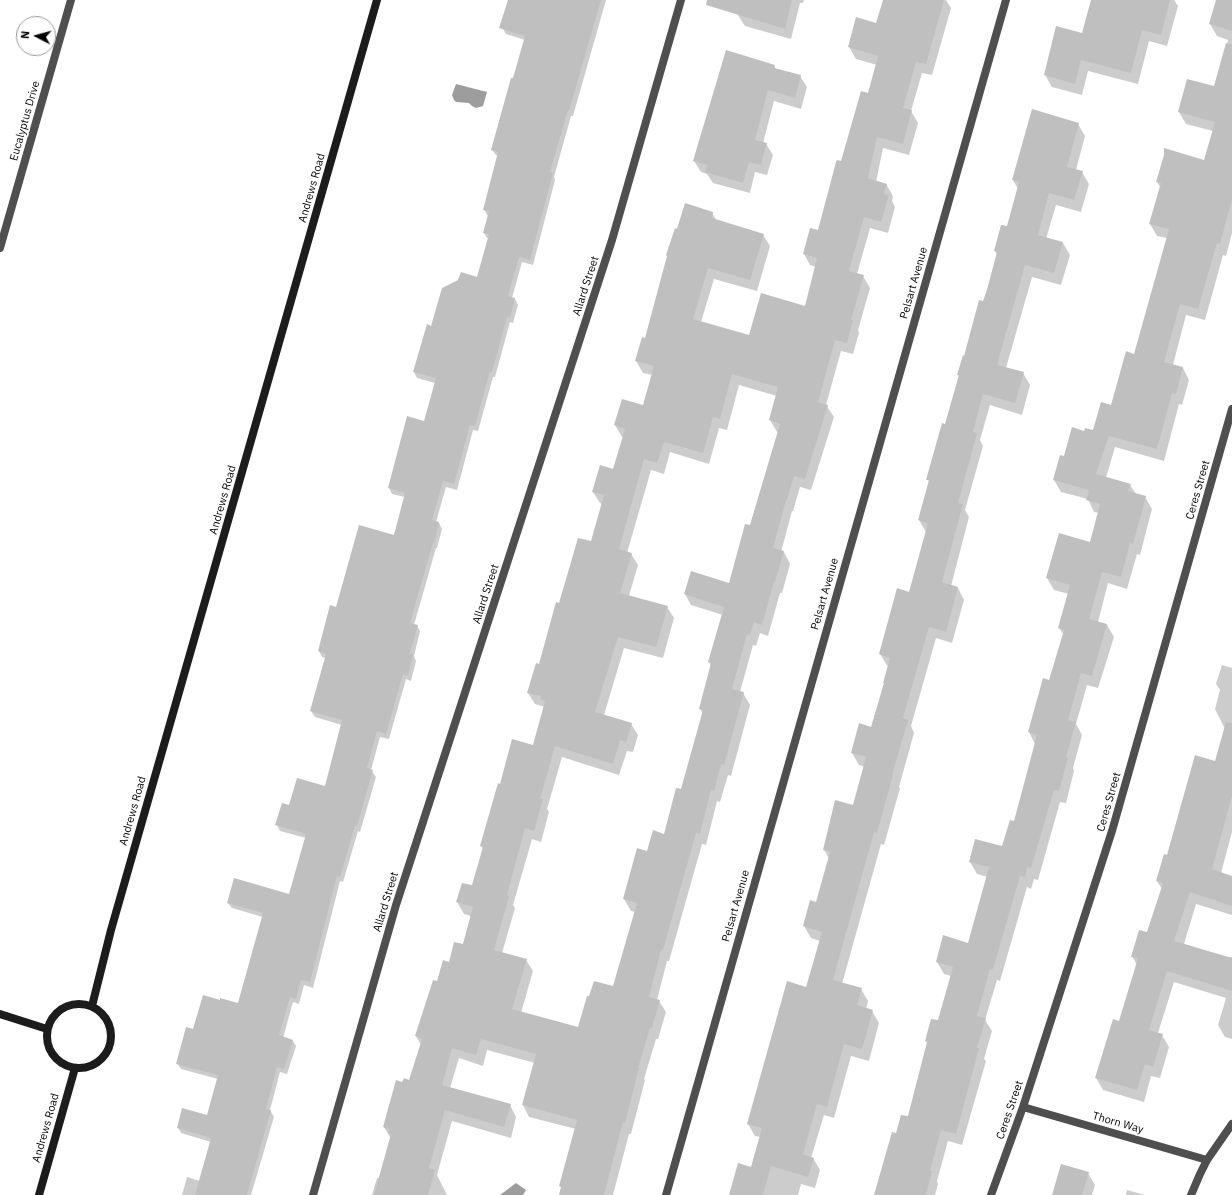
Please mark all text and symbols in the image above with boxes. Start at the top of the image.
north arrow [16,16,56,56]
text: N [18,30,32,40]
street label: Eucalyptus Drive [7,80,43,162]
street label: Andrews Road [296,152,328,224]
street label: Pelsart Avenue [897,246,931,320]
street label: Allard Street [570,254,602,318]
street label: Ceres Street [1183,459,1213,521]
street label: Andrews Road [207,464,239,536]
street label: Pelsart Avenue [808,557,842,631]
street label: Allard Street [470,562,502,626]
street label: Ceres Street [1094,771,1124,833]
street label: Andrews Road [117,775,149,847]
street label: Pelsart Avenue [719,869,753,943]
street label: Allard Street [371,870,401,934]
street label: Ceres Street [994,1079,1026,1141]
street label: Andrews Road [30,1092,62,1164]
street label: Thorn Way [1091,1109,1145,1137]

